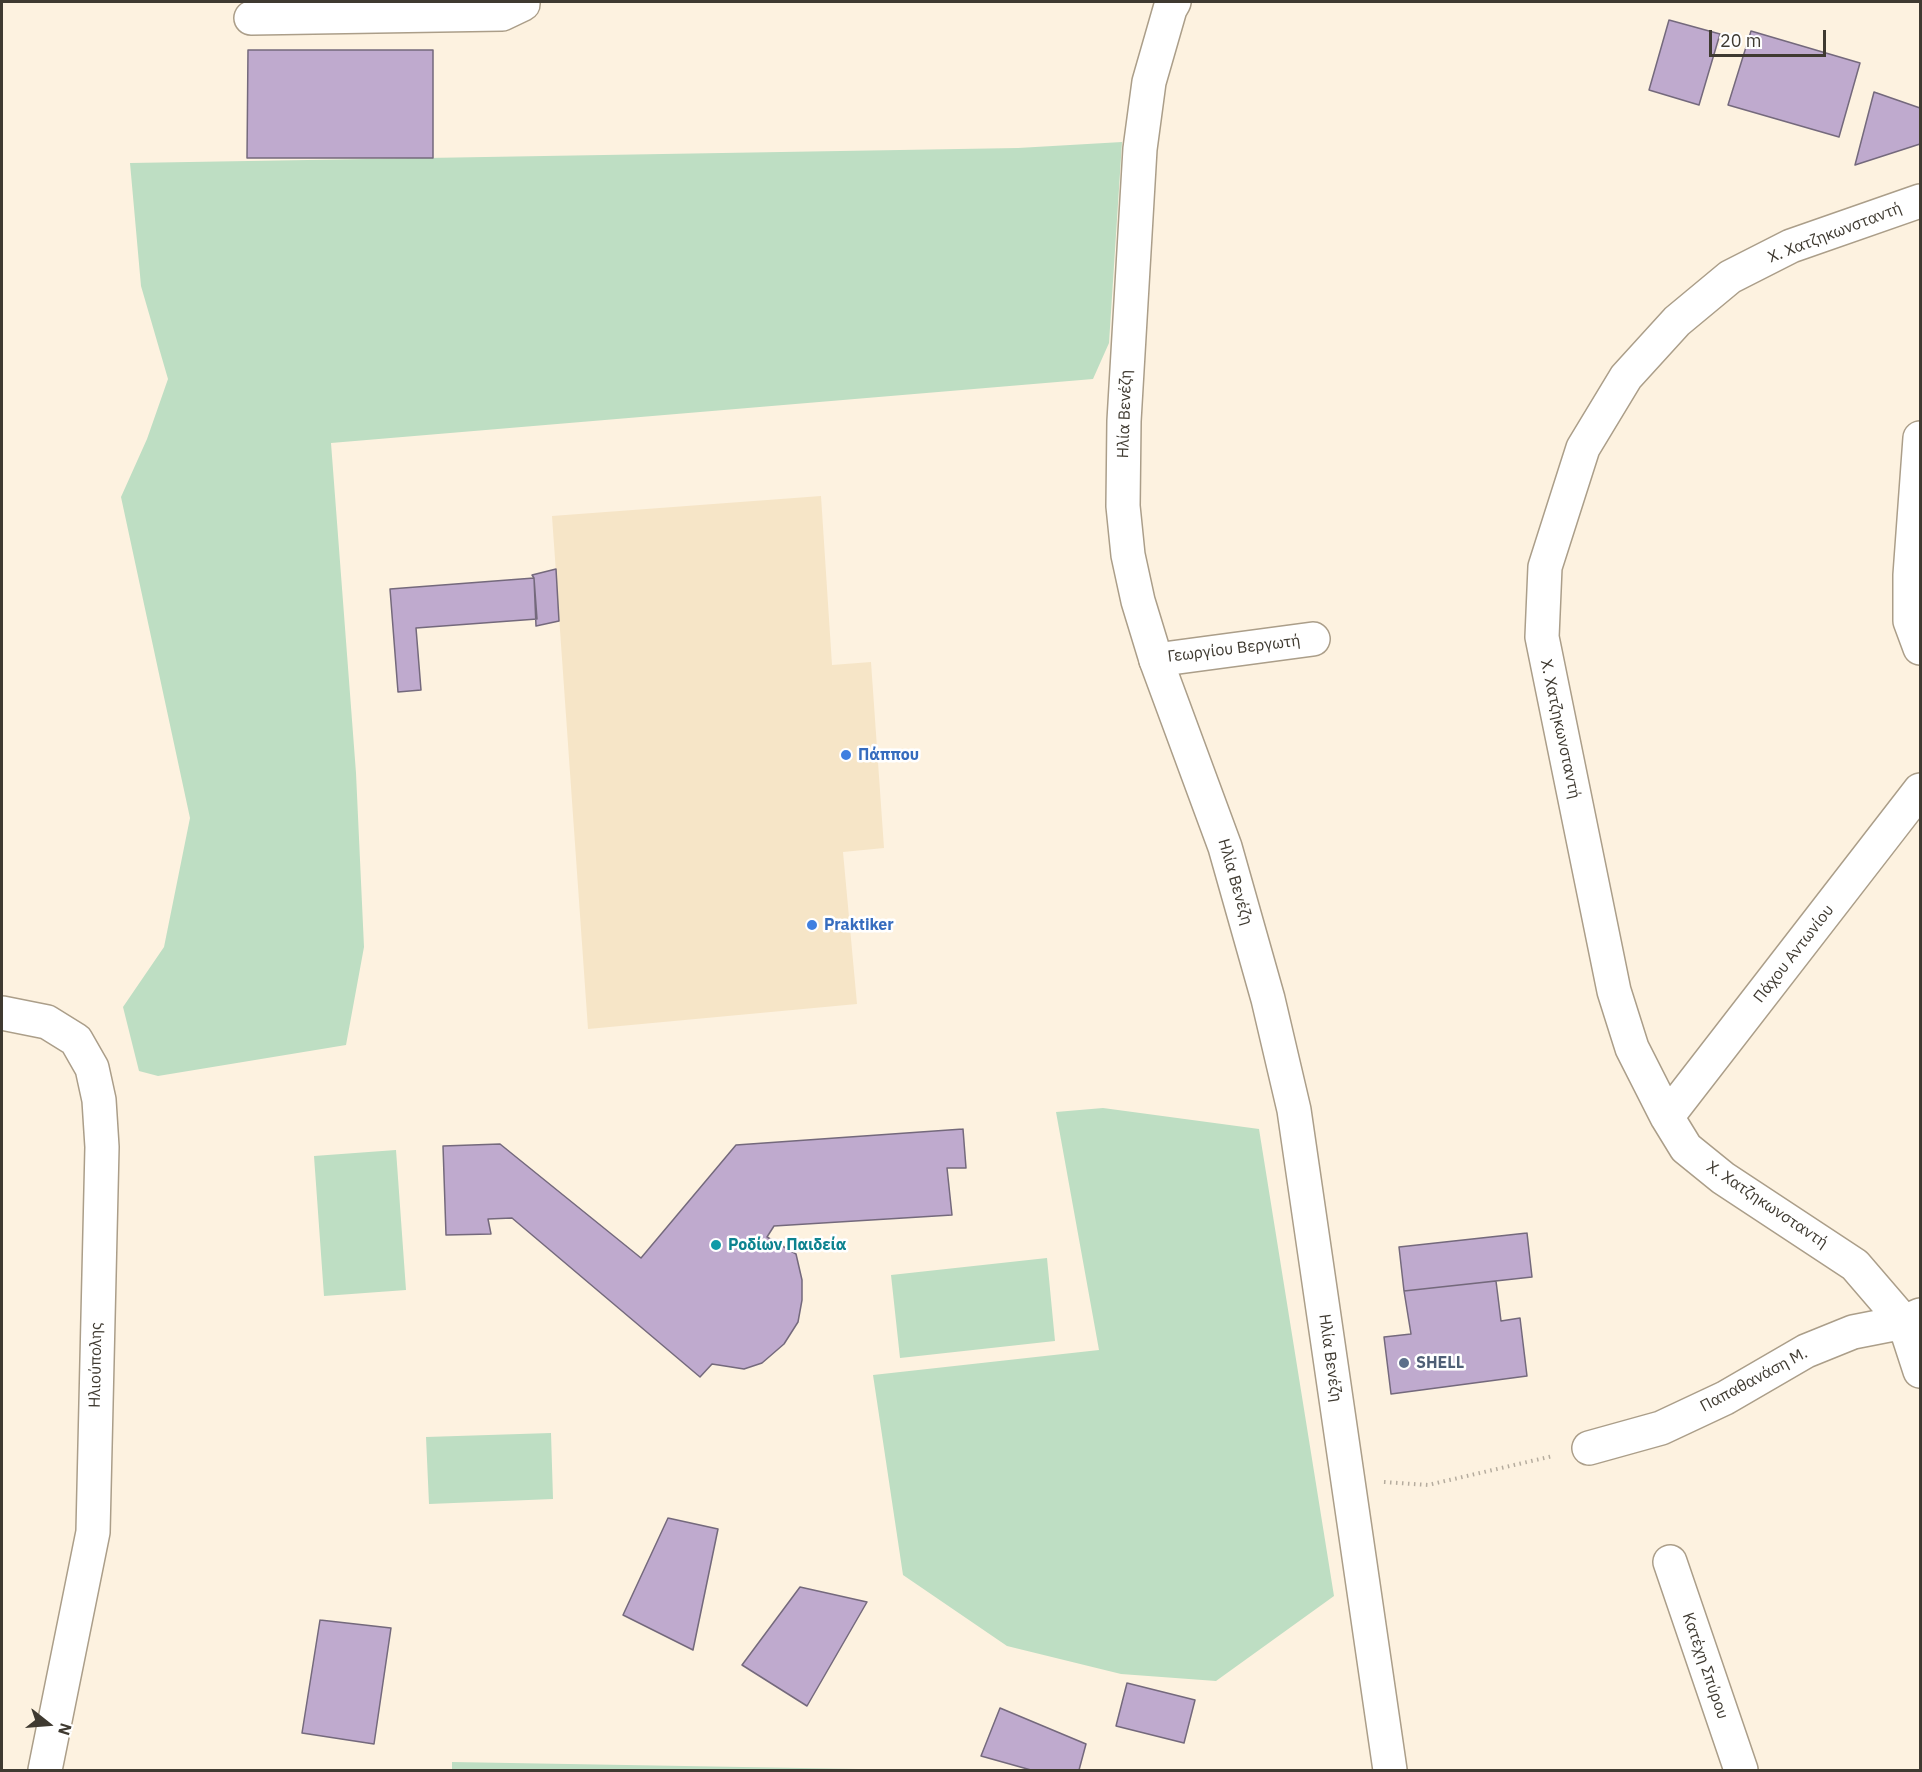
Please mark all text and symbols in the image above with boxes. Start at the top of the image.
scale bar [1712,18,1829,56]
text: 20 m [1720,29,1762,52]
street label: Χ. Χατζηκωνσταντή [1765,199,1905,267]
street label: Ηλία Βενέζη [1114,369,1136,459]
street label: Γεωργίου Βεργωτή [1167,631,1301,667]
street label: Χ. Χατζηκωνσταντή [1536,658,1584,800]
place label: Πάππου [858,745,919,765]
marker: Πάππου [839,748,853,762]
street label: Ηλία Βενέζη [1214,837,1256,927]
street label: Πάχου Αντωνίου [1750,901,1838,1007]
place label: Praktiker [824,915,894,935]
marker: Praktiker [805,918,819,932]
street label: Χ. Χατζηκωνσταντή [1703,1157,1831,1253]
place label: Ροδίων Παιδεία [728,1235,846,1255]
marker: Ροδίων Παιδεία [709,1238,723,1252]
street label: Ηλία Βενέζη [1314,1313,1346,1403]
street label: Ηλιούπολης [86,1322,106,1408]
street label: Παπαθανάση Μ. [1697,1344,1811,1416]
place label: SHELL [1416,1353,1464,1373]
marker: SHELL [1397,1356,1411,1370]
street label: Κατέχη Σπύρου [1678,1610,1732,1722]
north arrow [18,1694,78,1754]
text: N [54,1721,76,1738]

